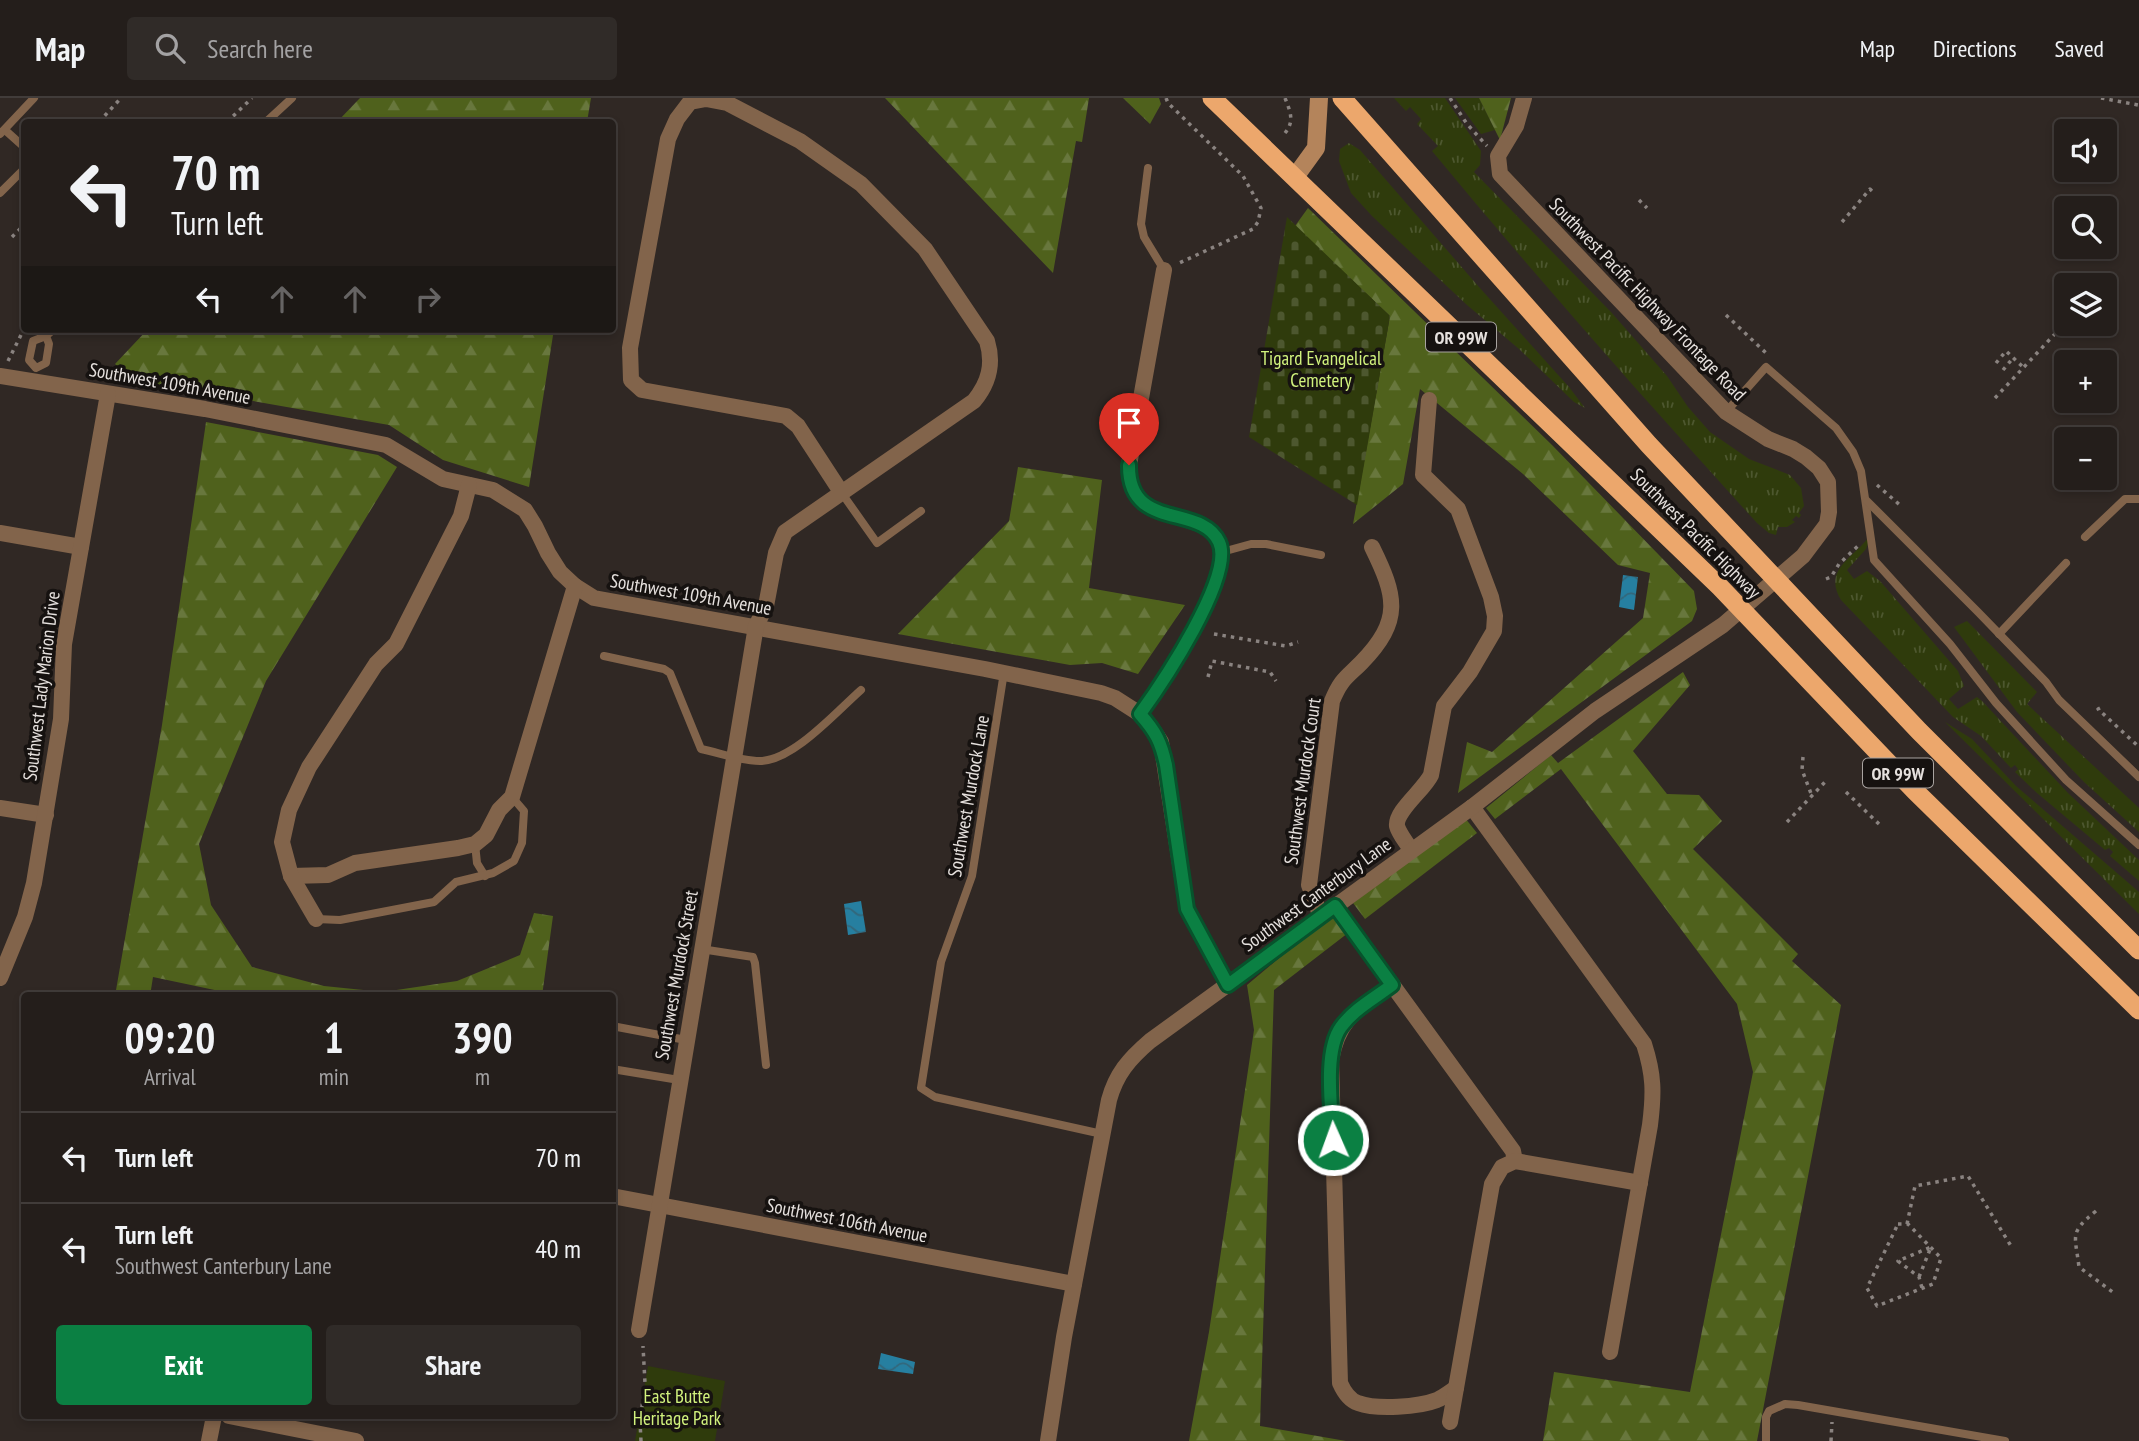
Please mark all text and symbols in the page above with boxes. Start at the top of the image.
search box [127,17,617,80]
text: Map [35,27,85,70]
icon: search [151,29,189,67]
text: Search here [207,32,313,65]
text: Map [1860,33,1895,64]
text: Directions [1933,33,2017,64]
text: Saved [2055,33,2104,64]
map controls [2054,119,2117,490]
button: sound [2054,119,2117,182]
text: 70 m [171,140,260,204]
icon: left [56,147,147,238]
street label: Southwest Pacific Highway Frontage Road [1544,192,1752,406]
button: search [2054,196,2117,259]
text: Turn left [171,202,263,244]
button: layers [2054,273,2117,336]
icon: left [190,280,228,318]
icon: ahead [263,280,301,318]
icon: ahead [336,280,374,318]
icon: right [409,280,447,318]
road number: OR 99W [1426,323,1496,352]
park label: Tigard Evangelical Cemetery [1261,346,1382,392]
button: + [2054,350,2117,413]
street label: Southwest 109th Avenue [87,357,253,409]
pin [1099,393,1159,465]
icon: arrive [1110,404,1148,442]
button: − [2054,427,2117,490]
street label: Southwest Pacific Highway [1626,463,1767,604]
street label: Southwest 109th Avenue [608,568,774,620]
street label: Southwest Lady Marion Drive [17,590,65,782]
street label: Southwest Murdock Court [1278,695,1326,866]
street label: Southwest Murdock Lane [942,713,994,879]
road number: OR 99W [1863,758,1933,788]
street label: Southwest Canterbury Lane [1237,832,1396,956]
street label: Southwest Murdock Street [649,888,703,1062]
text: 09:20 [124,1010,215,1065]
text: 1 [324,1010,344,1065]
text: 390 [452,1010,513,1065]
text: Arrival [144,1062,196,1091]
text: min [319,1062,349,1091]
text: m [475,1062,490,1091]
position arrow [1296,1103,1370,1177]
icon: left [56,1139,94,1177]
text: Turn left [115,1141,193,1174]
text: 70 m [535,1141,581,1174]
street label: Southwest 106th Avenue [764,1193,930,1247]
text: Turn left [115,1218,193,1251]
icon: left [56,1230,94,1268]
text: 40 m [535,1232,581,1265]
text: Southwest Canterbury Lane [115,1251,332,1280]
button: Exit [56,1325,312,1405]
button: Share [326,1325,581,1405]
park label: East Butte Heritage Park [633,1384,722,1430]

